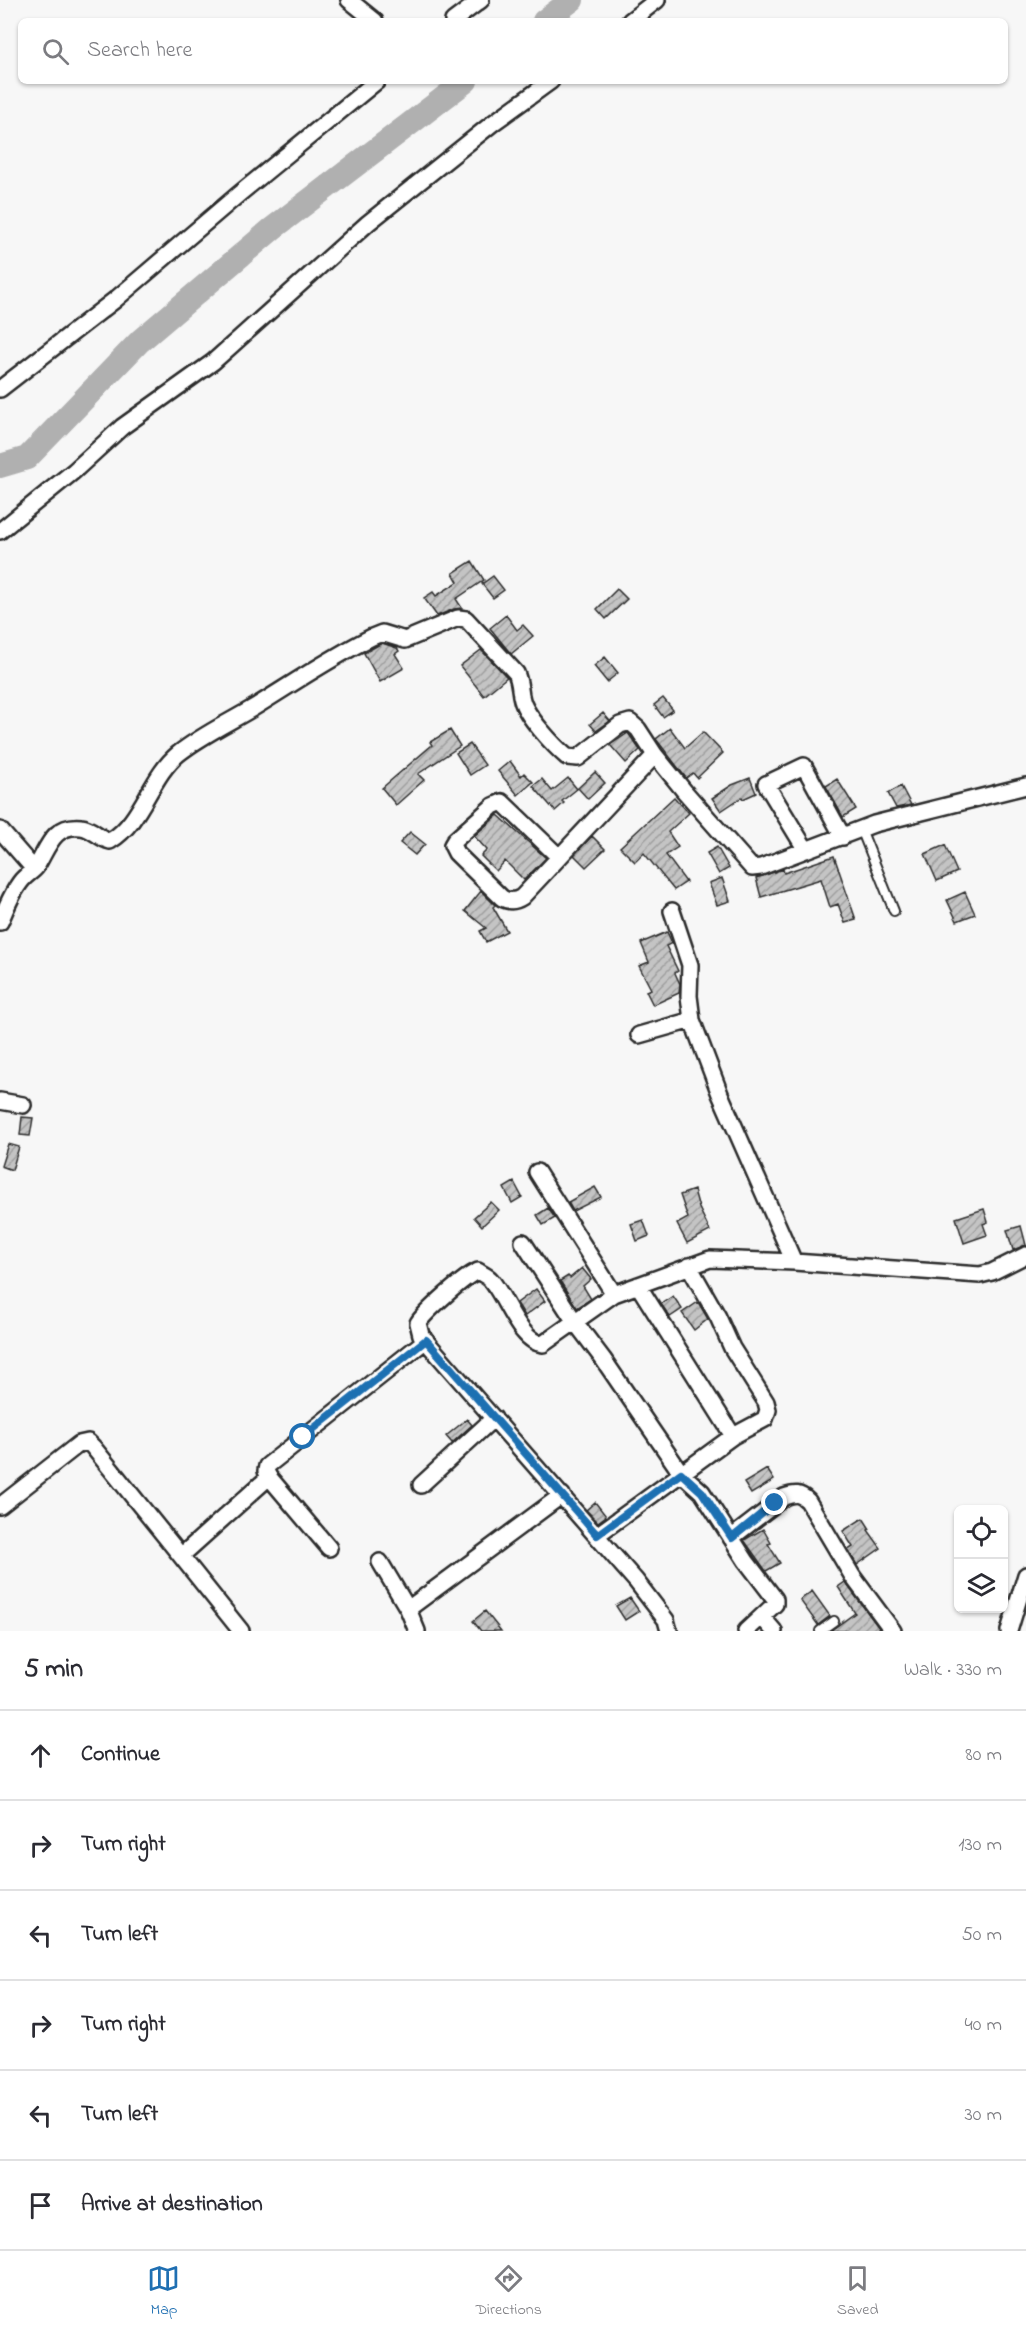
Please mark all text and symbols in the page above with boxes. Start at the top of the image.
search box [18,18,1008,84]
icon: search [39,35,72,68]
text: Search here [87,35,192,67]
route start [289,1423,315,1449]
route end [761,1489,787,1515]
map controls [954,1505,1008,1613]
button: locate [954,1505,1008,1559]
button: layers [954,1559,1008,1613]
text: 5 min [24,1651,83,1689]
text: Walk · 330 m [904,1656,1002,1685]
icon: ahead [24,1739,57,1772]
text: Continue [81,1739,160,1771]
text: 80 m [965,1741,1002,1770]
icon: right [24,1829,57,1862]
text: Turn right [81,1829,166,1861]
text: 130 m [958,1831,1002,1860]
icon: left [24,1919,57,1952]
text: Turn left [81,1919,158,1951]
text: 50 m [961,1921,1002,1950]
icon: right [24,2009,57,2042]
text: Turn right [81,2009,166,2041]
text: 40 m [965,2011,1002,2040]
icon: left [24,2099,57,2132]
text: Turn left [81,2099,158,2131]
text: 30 m [965,2101,1002,2130]
icon: arrive [24,2189,57,2222]
text: Arrive at destination [81,2189,263,2221]
tab: Map [147,2262,180,2322]
tab: Directions [475,2262,542,2322]
tab: Saved [837,2262,879,2322]

